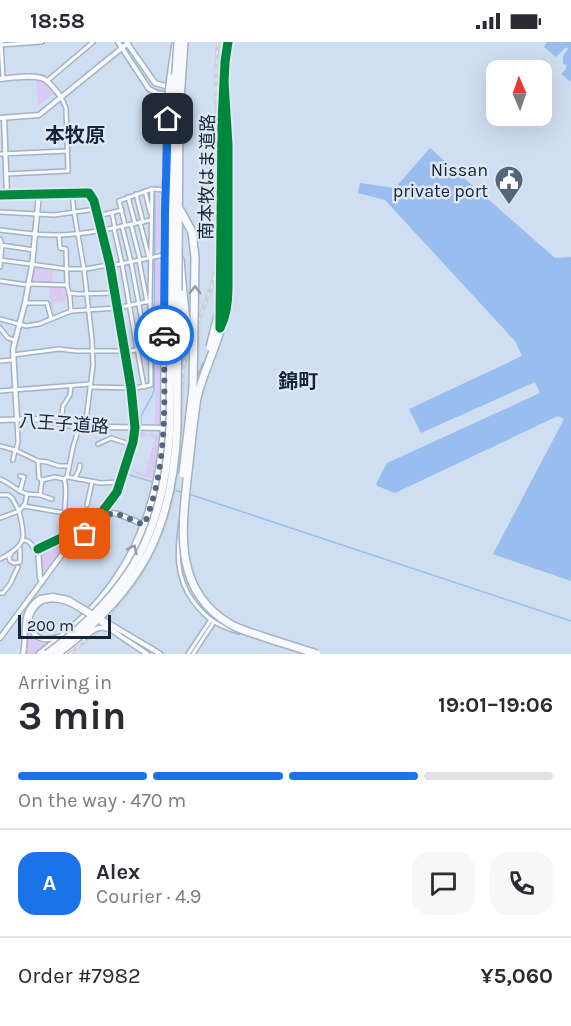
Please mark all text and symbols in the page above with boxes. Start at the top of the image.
text: 18:58 [30,8,85,34]
north arrow [486,60,552,126]
map controls [486,60,552,126]
pin [142,93,193,144]
icon: home [151,102,184,135]
street label: 南本牧はま道路 [195,114,219,240]
district label: 本牧原 [45,124,105,147]
place label: Nissan private port [393,159,488,202]
public building icon: Nissan private port [493,164,525,206]
one-way arrow [189,286,201,295]
courier [134,305,194,365]
icon: car [148,319,181,352]
district label: 錦町 [278,370,318,393]
street label: 八王子道路 [18,410,110,438]
pin [59,508,110,559]
icon: bag [68,517,101,550]
one-way arrow [126,544,138,555]
scale bar [18,612,111,640]
text: 200 m [27,616,74,635]
text: Arriving in [18,671,112,694]
text: 19:01–19:06 [438,692,553,718]
text: 3 min [18,693,126,739]
text: On the way · 470 m [18,789,186,812]
button: chat [412,852,475,915]
button: phone [490,852,553,915]
text: Alex [96,859,140,885]
text: A [43,870,56,896]
text: Courier · 4.9 [96,885,201,908]
text: Order #7982 [18,963,141,989]
text: ¥5,060 [481,963,553,989]

